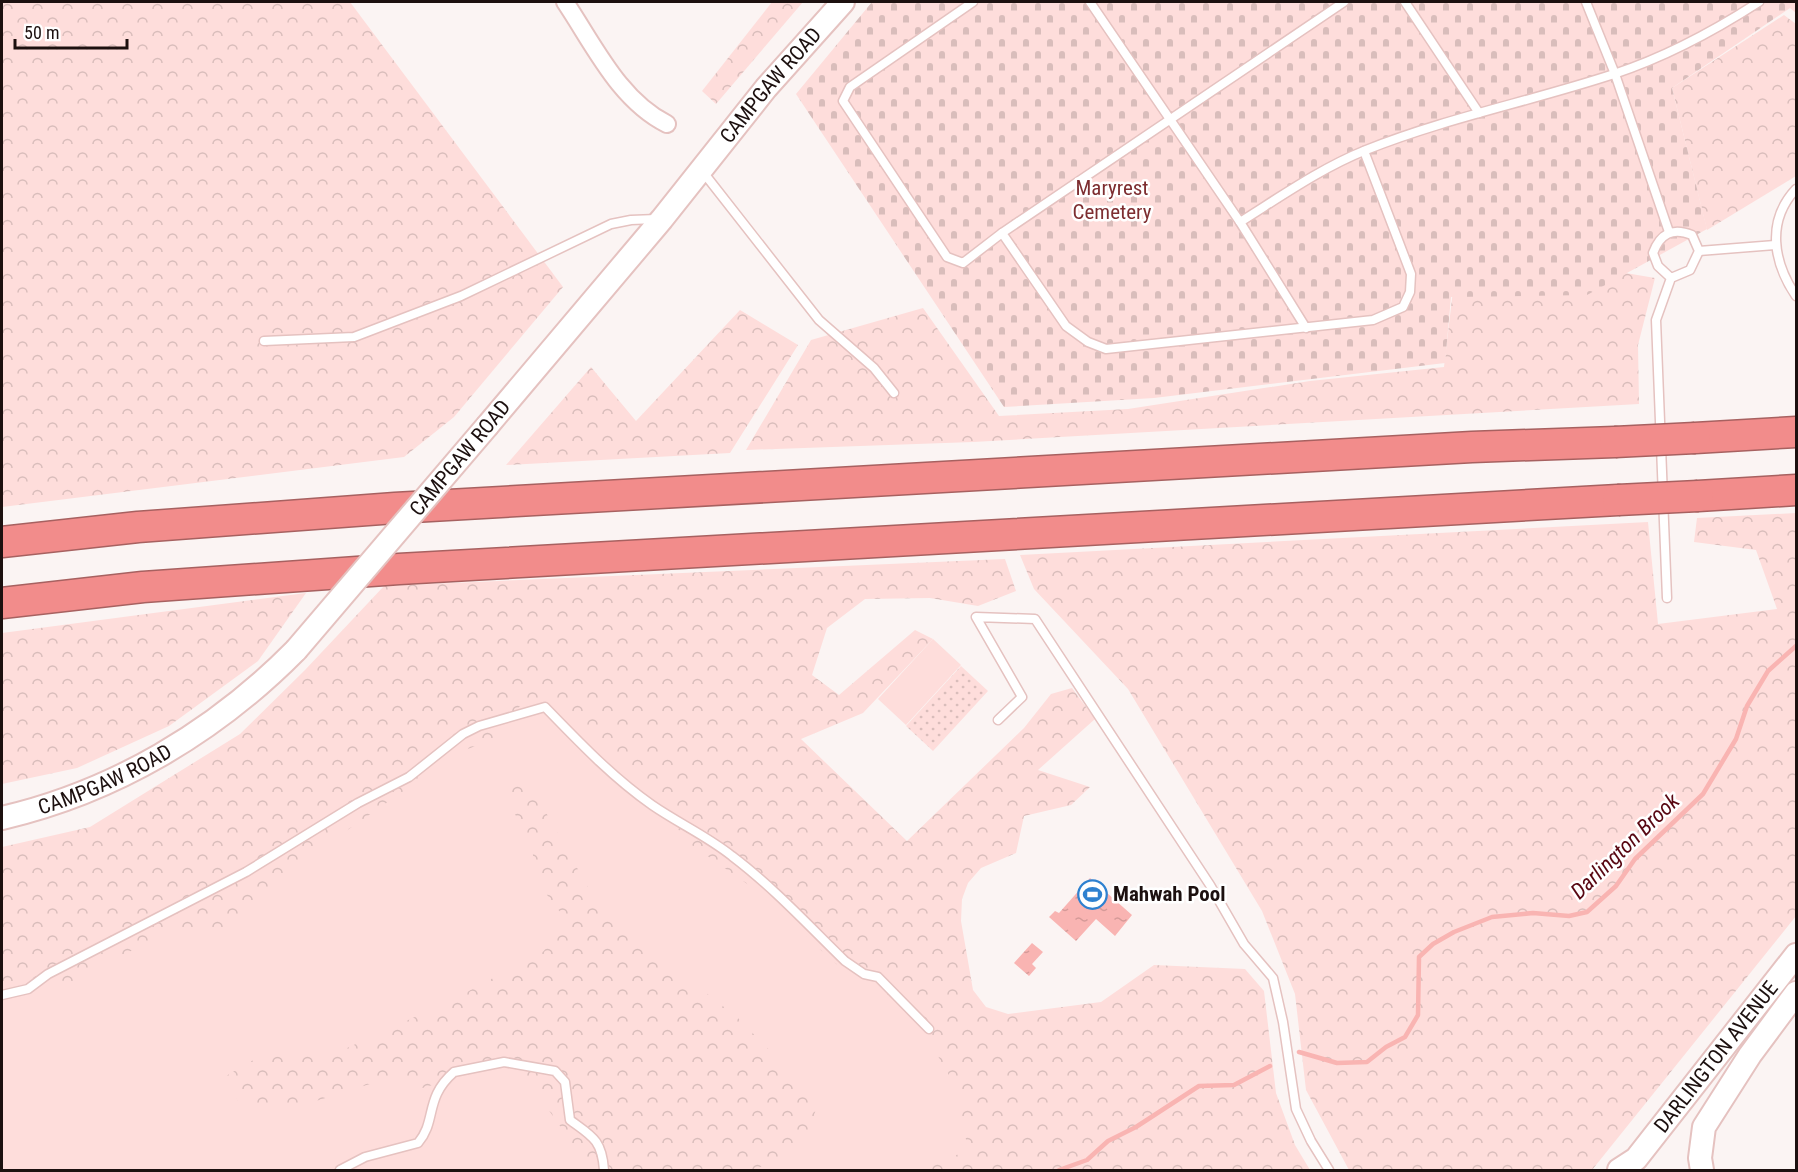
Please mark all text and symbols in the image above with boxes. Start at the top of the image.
scale bar [15,12,128,50]
text: 50 m [24,22,59,43]
street label: CAMPGAW ROAD [715,23,826,148]
park label: Maryrest Cemetery [1073,176,1152,224]
street label: CAMPGAW ROAD [405,395,515,521]
street label: CAMPGAW ROAD [35,739,176,820]
water label: Darlington Brook [1566,788,1685,904]
sports icon: Mahwah Pool [1076,878,1108,910]
place label: Mahwah Pool [1113,882,1226,906]
street label: DARLINGTON AVENUE [1649,976,1783,1137]

